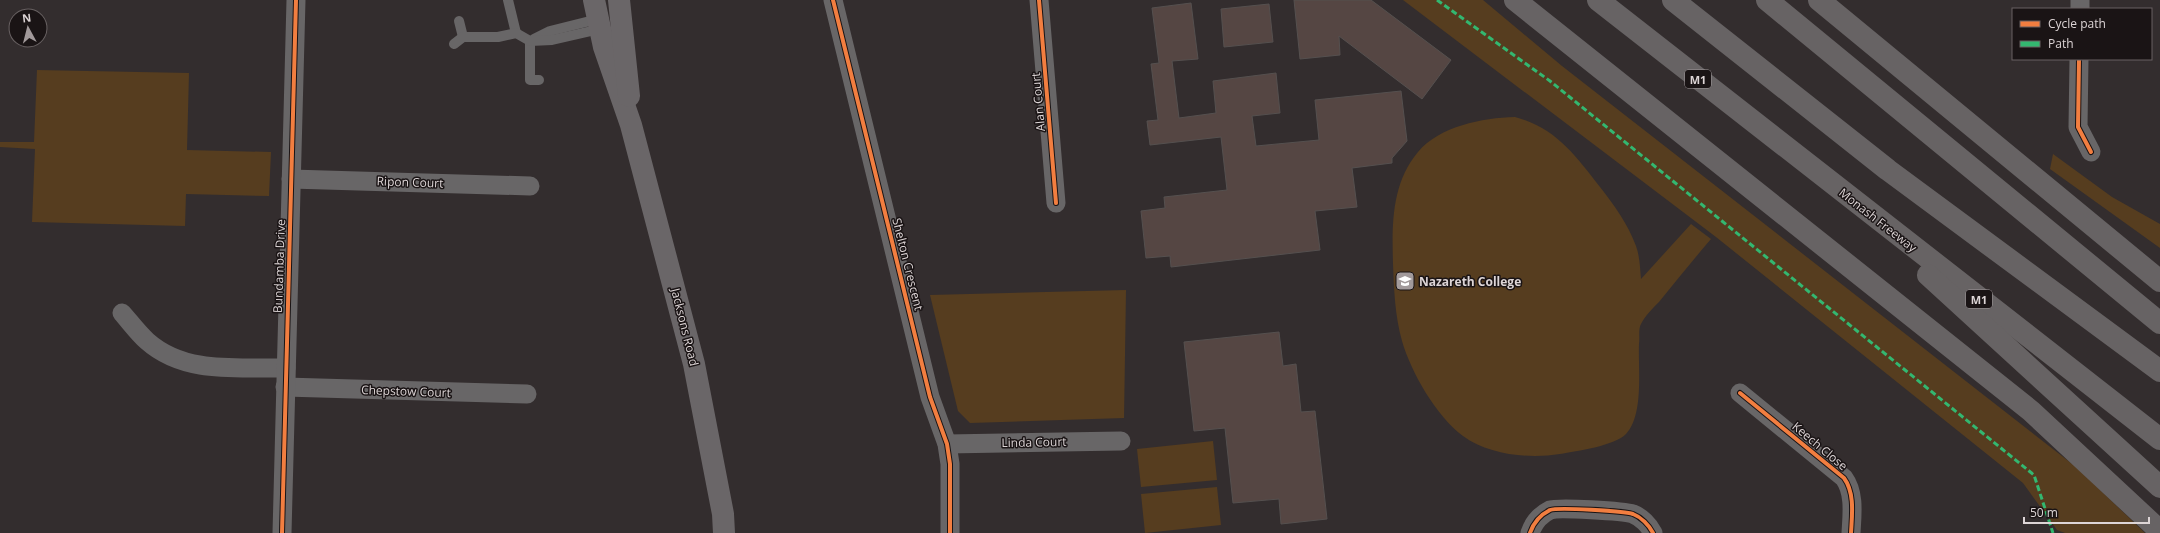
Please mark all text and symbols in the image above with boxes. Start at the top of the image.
north arrow [8,8,48,48]
legend [2012,8,2152,60]
text: N [21,10,32,26]
text: Cycle path [2048,15,2106,32]
text: Path [2048,35,2074,52]
road number: M1 [1685,70,1711,88]
street label: Alan Court [1027,72,1049,132]
street label: Ripon Court [376,172,444,192]
street label: Monash Freeway [1835,184,1921,256]
street label: Shelton Crescent [888,216,928,312]
street label: Bundamba Drive [269,218,289,313]
school or university icon: Nazareth College [1394,270,1416,292]
place label: Nazareth College [1419,273,1521,290]
street label: Jacksons Road [667,285,703,368]
road number: M1 [1966,290,1992,308]
street label: Chepstow Court [361,381,451,401]
street label: Keech Close [1789,418,1851,474]
street label: Linda Court [1001,433,1067,451]
scale bar [2024,499,2149,525]
text: 50 m [2030,504,2058,521]

